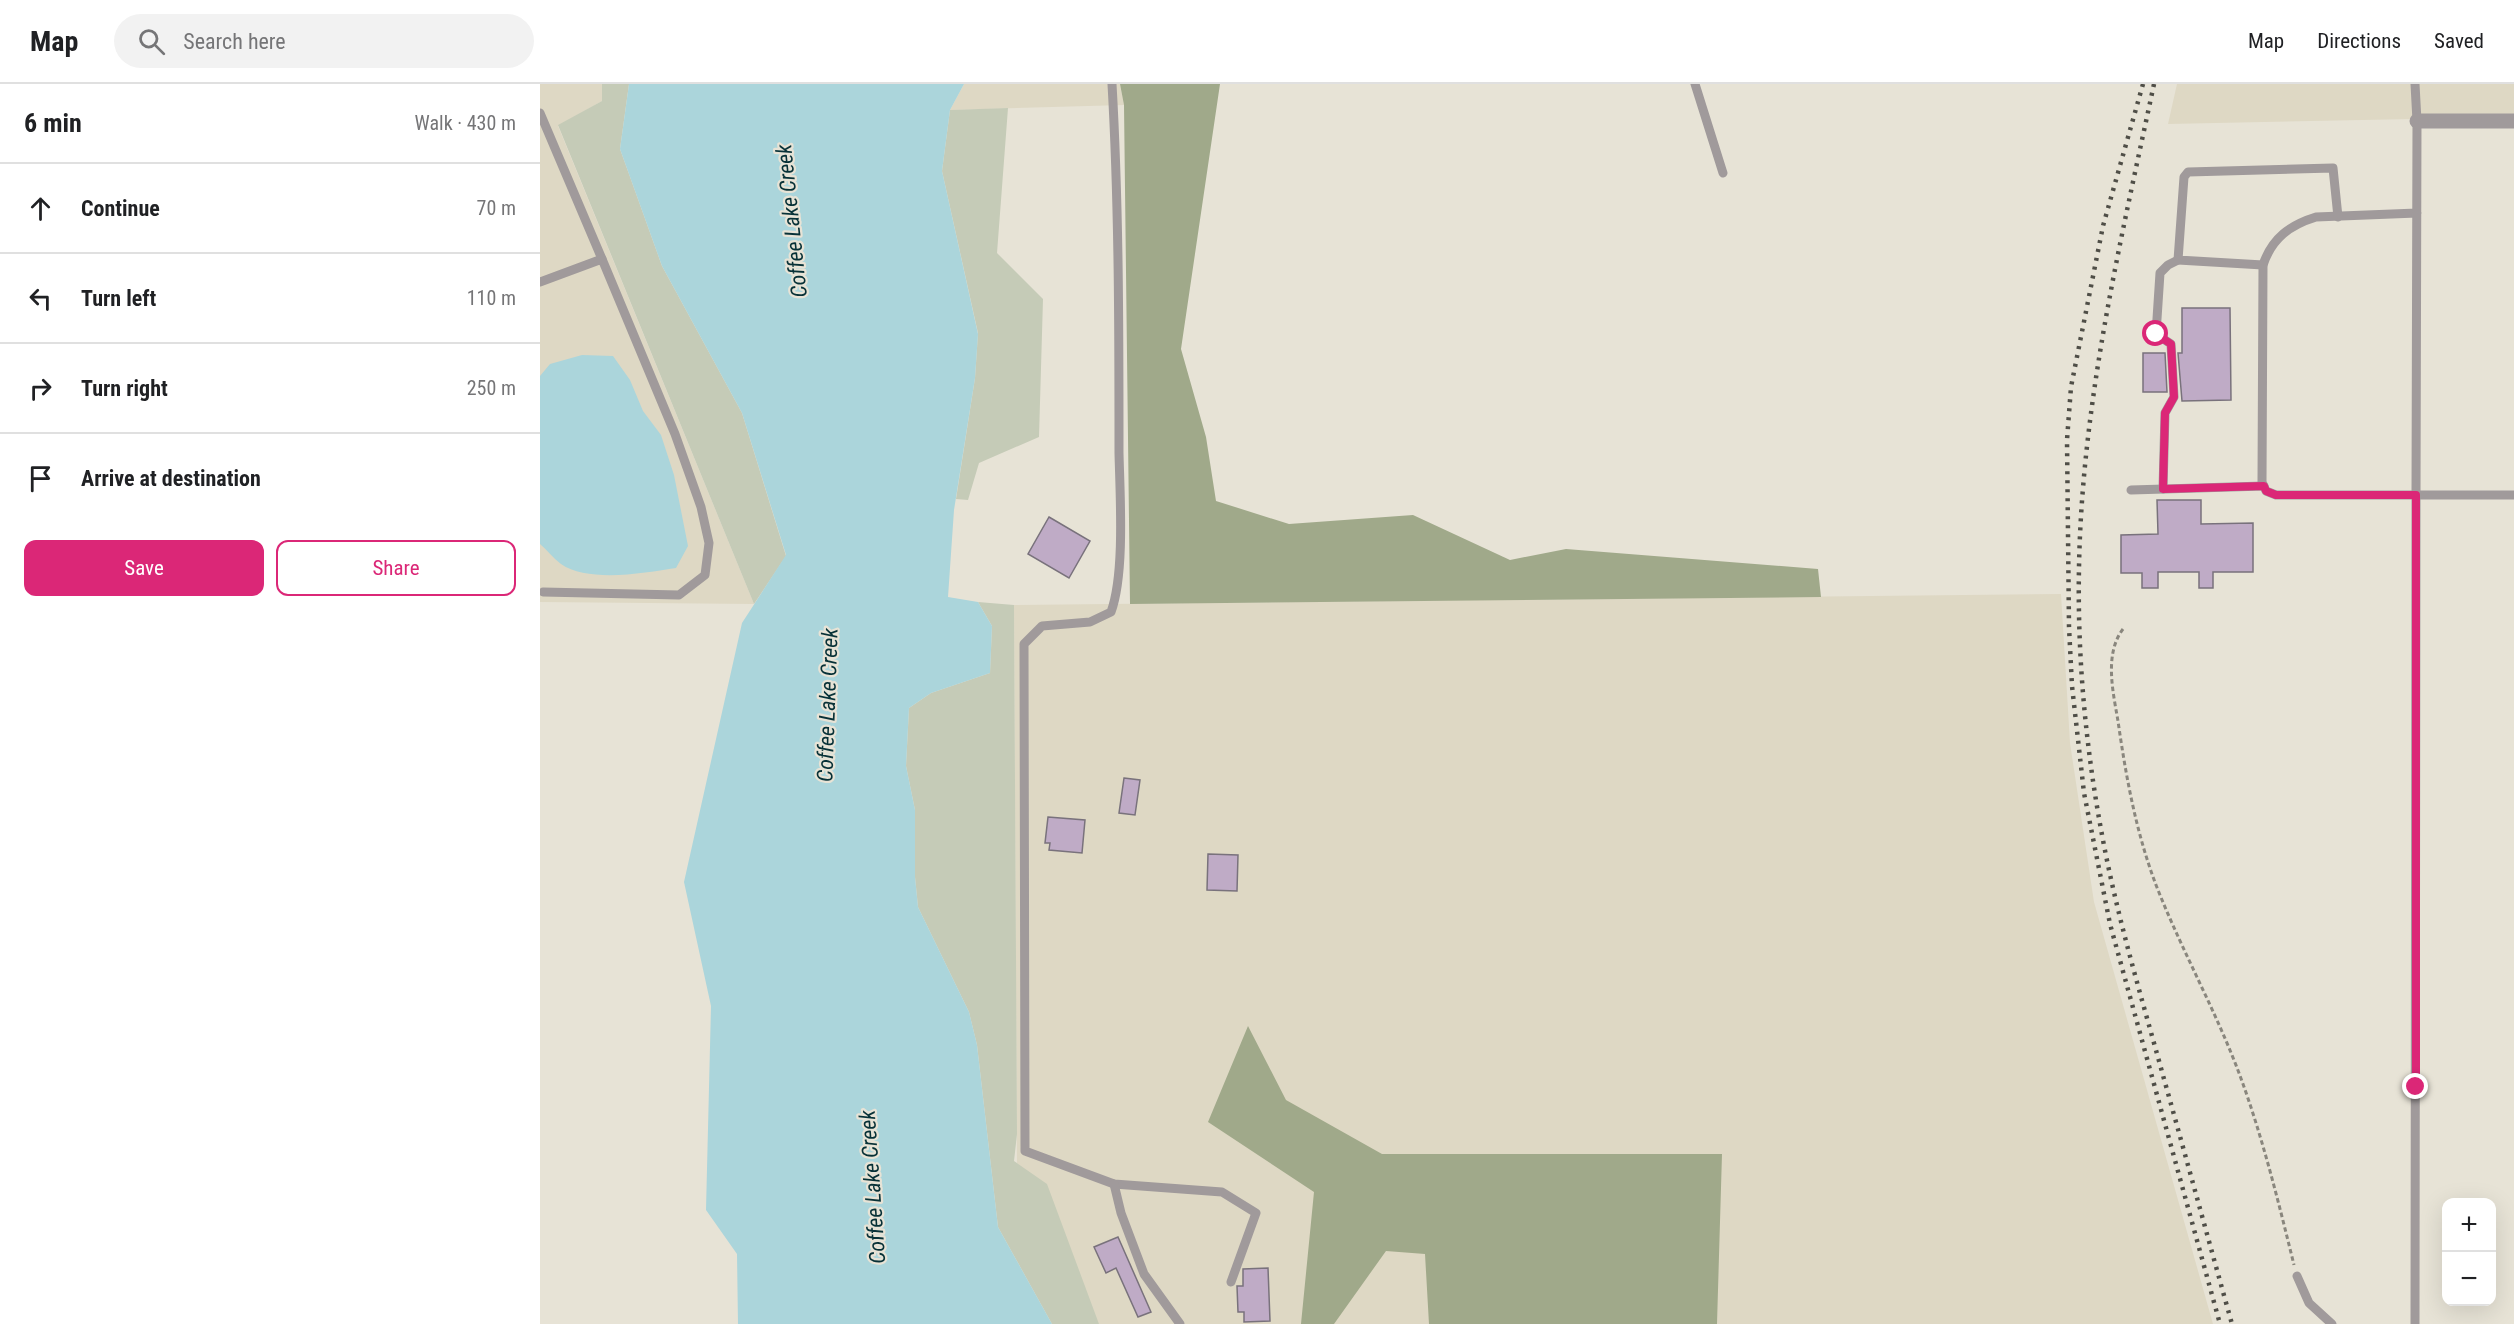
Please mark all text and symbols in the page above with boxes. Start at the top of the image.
search box [114,14,534,68]
text: Map [30,25,78,58]
icon: search [135,25,168,58]
text: Search here [183,29,286,54]
text: Map [2248,29,2284,53]
text: Directions [2317,29,2401,53]
text: Saved [2434,29,2484,53]
text: 6 min [24,108,82,138]
text: Walk · 430 m [415,111,516,135]
water label: Coffee Lake Creek [771,143,812,299]
icon: ahead [24,192,57,225]
text: Continue [81,196,160,221]
text: 70 m [477,196,516,220]
icon: left [24,282,57,315]
text: Turn left [81,286,156,311]
text: 110 m [467,286,516,310]
route start [2142,320,2168,346]
icon: right [24,372,57,405]
text: Turn right [81,376,168,401]
text: 250 m [467,376,516,400]
icon: arrive [24,462,57,495]
text: Arrive at destination [81,466,261,491]
button: Save [24,540,264,596]
button: Share [276,540,516,596]
water label: Coffee Lake Creek [812,627,843,782]
route end [2402,1073,2428,1099]
water label: Coffee Lake Creek [855,1109,890,1265]
map controls [2442,1198,2496,1306]
button: + [2442,1198,2496,1252]
button: − [2442,1252,2496,1306]

